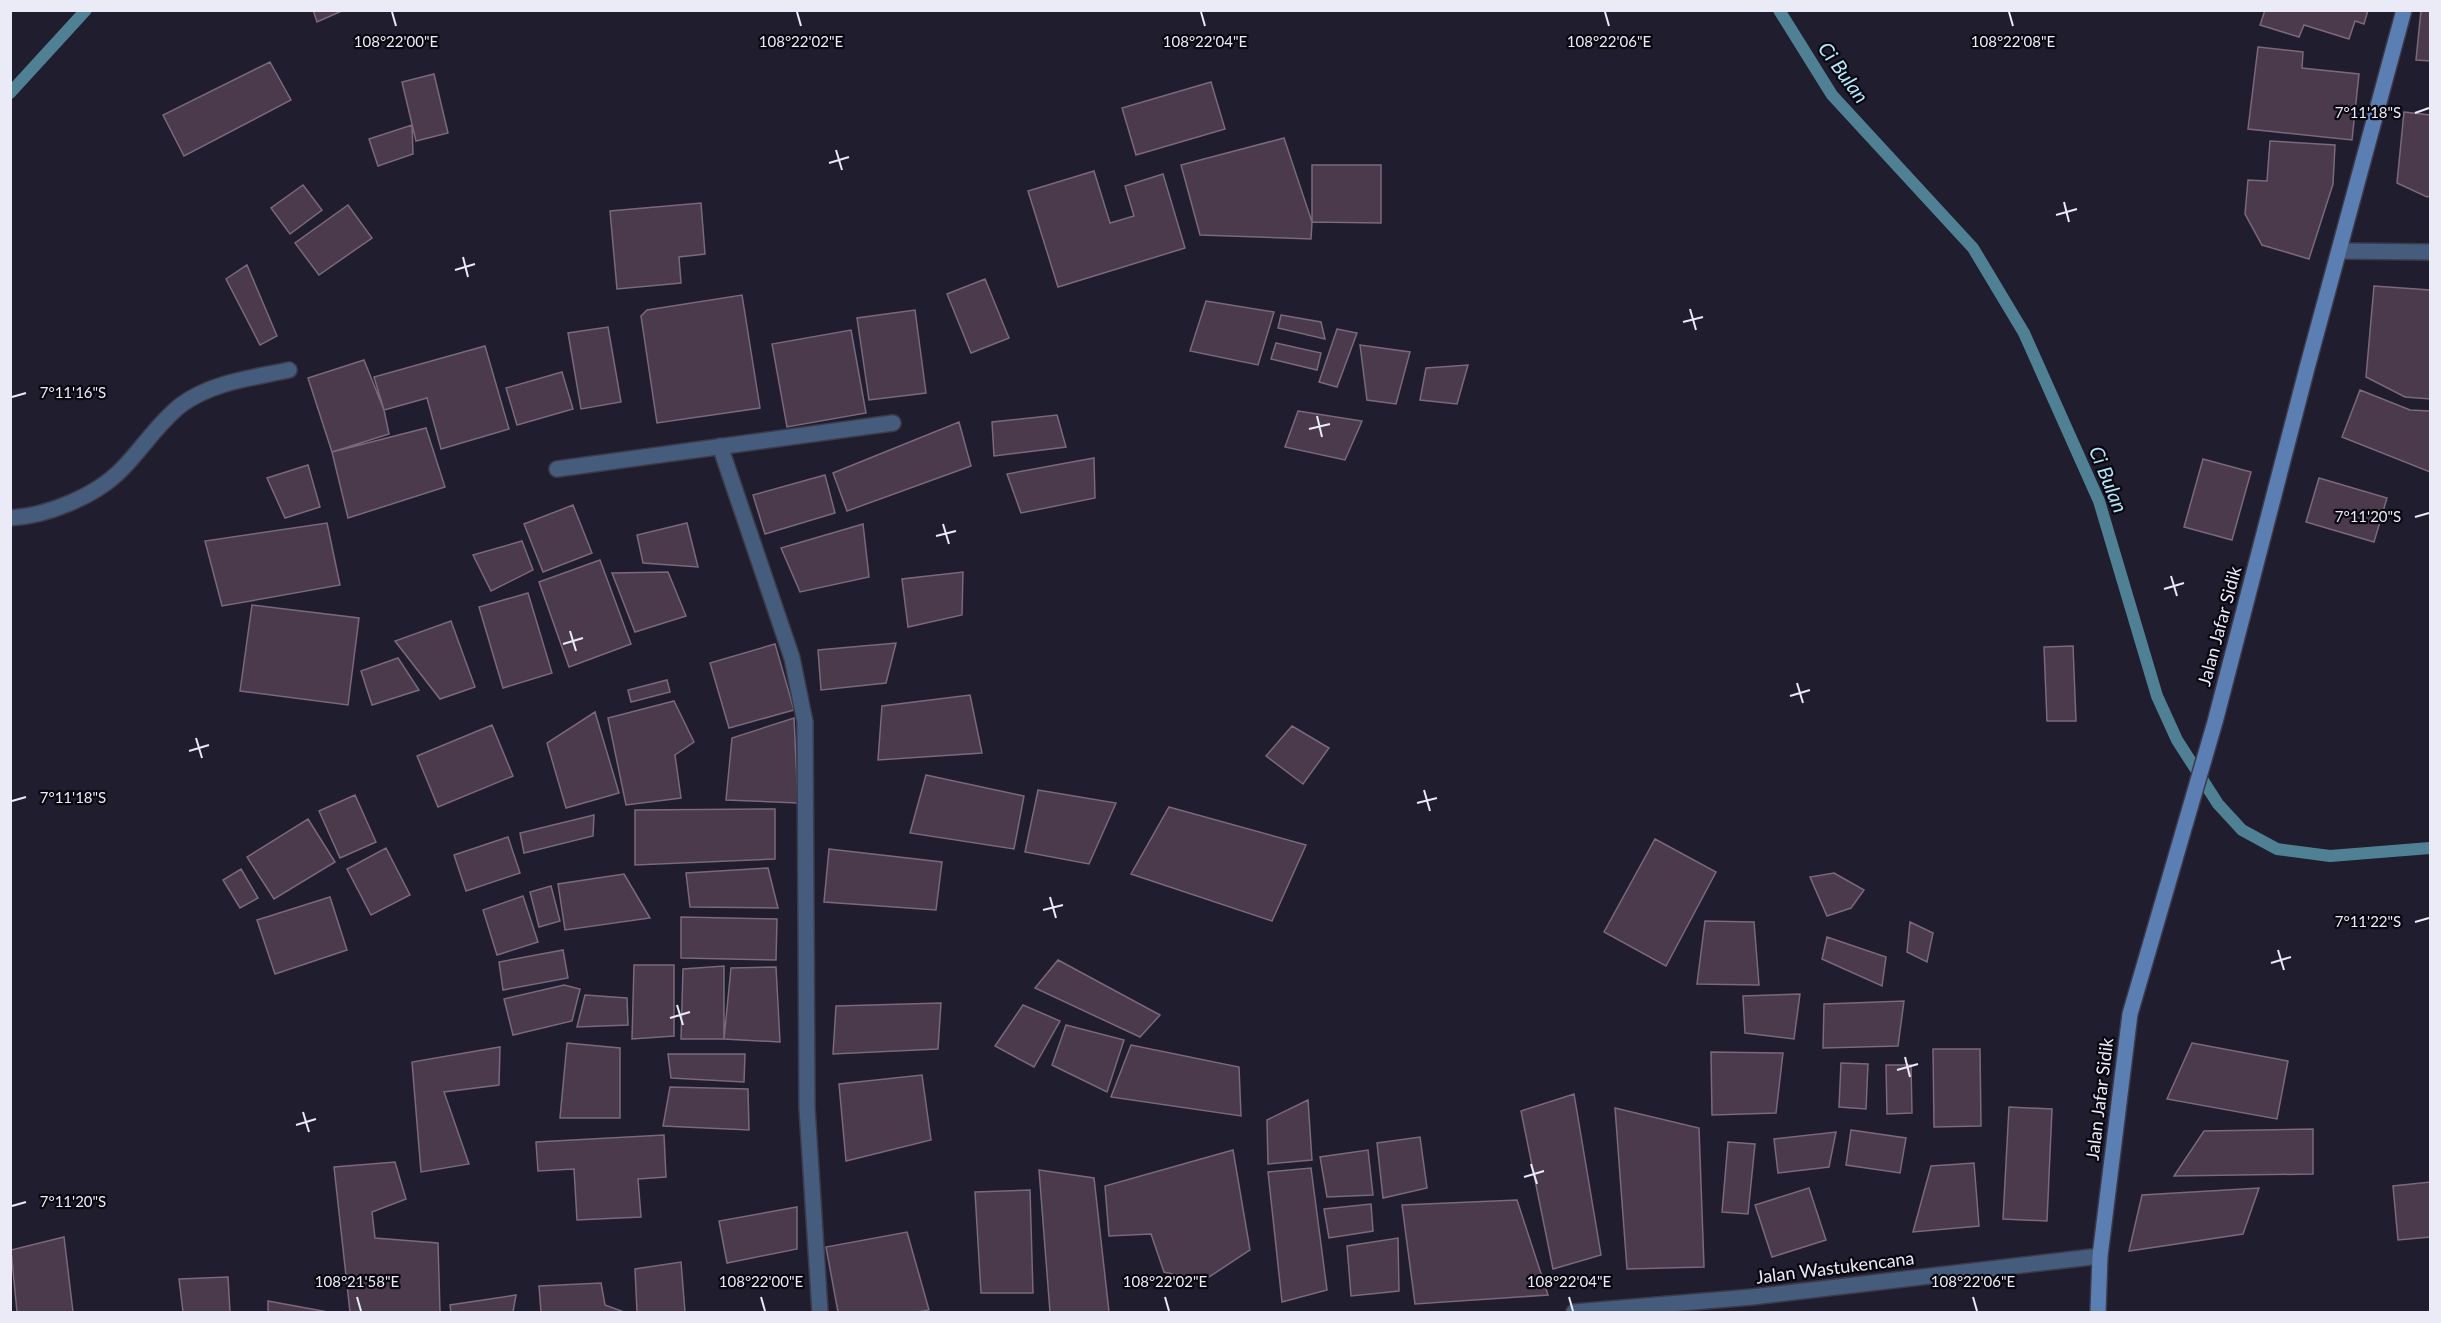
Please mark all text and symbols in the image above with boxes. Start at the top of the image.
text: 108°22'00"E [354,32,438,50]
text: 108°22'02"E [759,32,843,50]
text: 108°22'04"E [1163,32,1247,50]
text: 108°22'06"E [1567,32,1651,50]
text: 108°22'08"E [1971,32,2055,50]
water label: Ci Bulan [1814,37,1874,107]
text: 7°11'18"S [2335,103,2401,121]
text: 7°11'16"S [40,383,106,401]
water label: Ci Bulan [2085,442,2133,516]
text: 7°11'20"S [2335,507,2401,525]
street label: Jalan Jafar Sidik [2192,563,2246,688]
text: 7°11'18"S [40,788,106,806]
text: 7°11'22"S [2335,912,2401,930]
street label: Jalan Jafar Sidik [2081,1036,2118,1161]
text: 7°11'20"S [40,1192,106,1210]
street label: Jalan Wastukencana [1755,1246,1915,1288]
text: 108°21'58"E [315,1272,399,1290]
text: 108°22'00"E [719,1272,803,1290]
text: 108°22'02"E [1123,1272,1207,1290]
text: 108°22'04"E [1527,1272,1611,1290]
text: 108°22'06"E [1931,1272,2015,1290]

